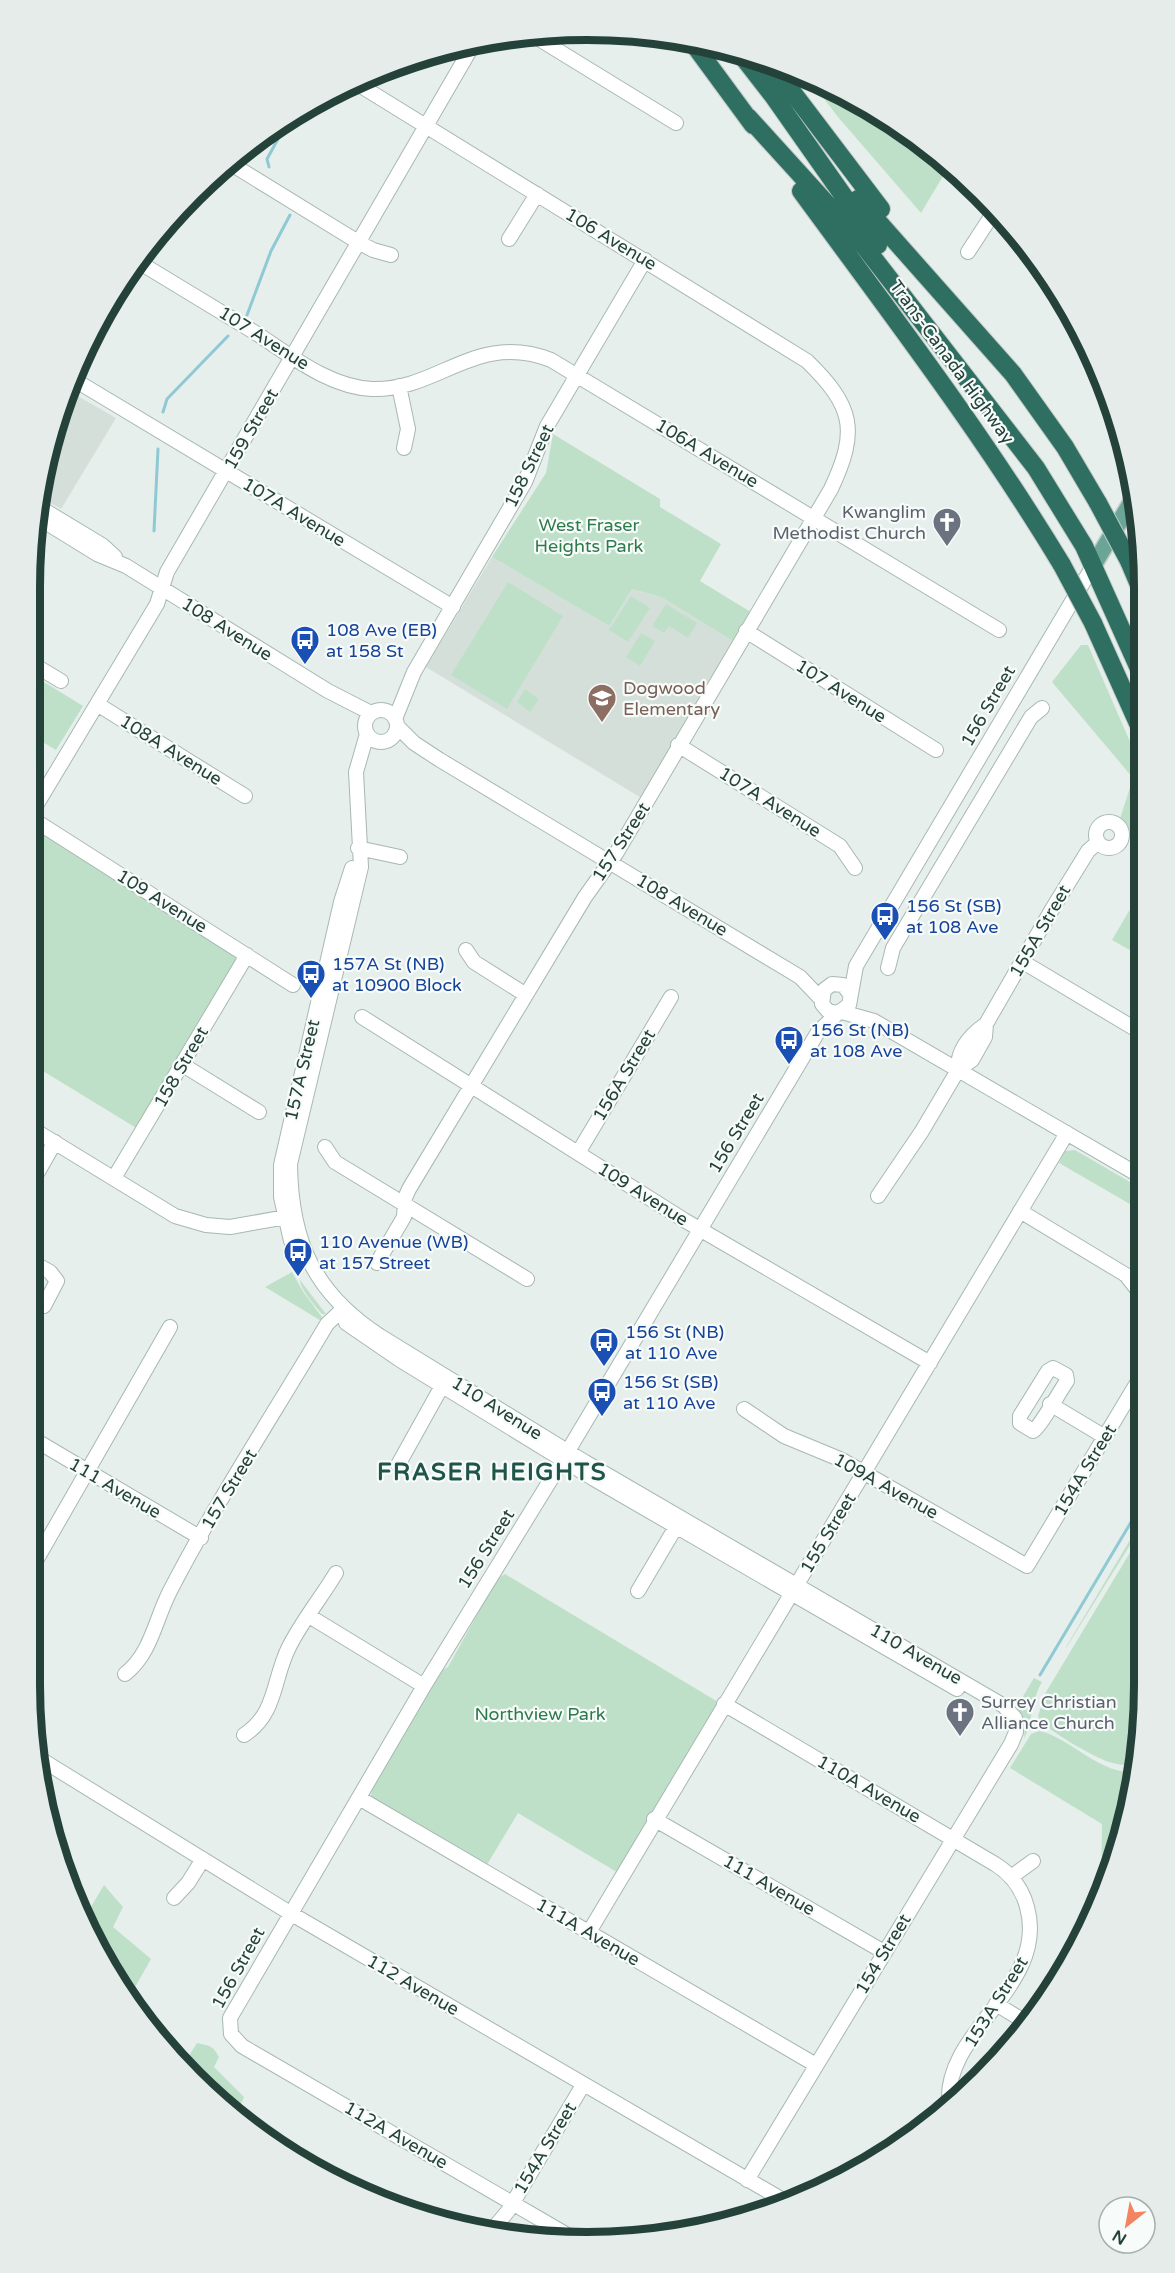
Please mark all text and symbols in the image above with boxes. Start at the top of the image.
street label: 106 Avenue [561,203,661,275]
street label: Trans-Canada Highway [885,276,1019,449]
street label: 107 Avenue [214,301,314,375]
street label: 159 Street [219,384,283,473]
street label: 106A Avenue [651,414,763,492]
street label: 158 Street [499,421,559,511]
street label: 107A Avenue [238,473,350,551]
place label: Kwanglim Methodist Church [772,501,926,544]
church icon: Kwanglim Methodist Church [931,506,963,548]
park label: West Fraser Heights Park [535,514,644,557]
street label: 108 Avenue [177,592,277,666]
place label: 108 Ave (EB) at 158 St [326,619,437,662]
bus stop icon: 108 Ave (EB) at 158 St [289,624,321,666]
street label: 107 Avenue [791,654,891,728]
street label: 156 Street [956,661,1020,750]
place label: Dogwood Elementary [623,677,720,720]
school or university icon: Dogwood Elementary [586,682,618,724]
street label: 108A Avenue [116,710,226,790]
street label: 107A Avenue [715,762,825,842]
street label: 157 Street [587,798,655,886]
street label: 109 Avenue [112,864,212,938]
street label: 108 Avenue [632,869,732,941]
street label: 155A Street [1005,881,1075,981]
place label: 156 St (SB) at 108 Ave [906,895,1001,938]
bus stop icon: 156 St (SB) at 108 Ave [869,900,901,942]
place label: 157A St (NB) at 10900 Block [332,953,462,996]
bus stop icon: 157A St (NB) at 10900 Block [295,958,327,1000]
street label: 157A Street [280,1017,324,1123]
place label: 156 St (NB) at 108 Ave [810,1019,909,1062]
street label: 158 Street [149,1022,213,1111]
bus stop icon: 156 St (NB) at 108 Ave [773,1024,805,1066]
street label: 156A Street [588,1025,660,1125]
street label: 156 Street [703,1089,769,1177]
street label: 109 Avenue [593,1157,693,1231]
place label: 110 Avenue (WB) at 157 Street [319,1231,468,1274]
bus stop icon: 110 Avenue (WB) at 157 Street [282,1236,314,1278]
place label: 156 St (NB) at 110 Ave [625,1321,724,1364]
bus stop icon: 156 St (NB) at 110 Ave [588,1326,620,1368]
street label: 110 Avenue [447,1371,547,1445]
place label: 156 St (SB) at 110 Ave [623,1371,718,1414]
bus stop icon: 156 St (SB) at 110 Ave [586,1376,618,1418]
street label: 154A Street [1049,1420,1121,1520]
street label: 157 Street [196,1445,262,1533]
street label: 109A Avenue [830,1448,942,1524]
street label: 111 Avenue [65,1453,165,1523]
district label: FRASER HEIGHTS [377,1458,607,1487]
street label: 155 Street [795,1489,861,1577]
street label: 156 Street [453,1505,519,1593]
street label: 110 Avenue [866,1619,966,1689]
place label: Surrey Christian Alliance Church [981,1691,1117,1734]
church icon: Surrey Christian Alliance Church [944,1696,976,1738]
park label: Northview Park [474,1703,606,1725]
street label: 110A Avenue [813,1750,925,1828]
street label: 111 Avenue [719,1850,819,1920]
street label: 111A Avenue [532,1893,644,1971]
street label: 154 Street [850,1910,916,1998]
street label: 156 Street [207,1923,270,2013]
street label: 112 Avenue [363,1950,463,2020]
street label: 153A Street [959,1952,1033,2052]
street label: 112A Avenue [340,2096,452,2174]
street label: 154A Street [509,2098,581,2198]
north arrow [1097,2195,1157,2255]
text: N [1109,2225,1130,2249]

